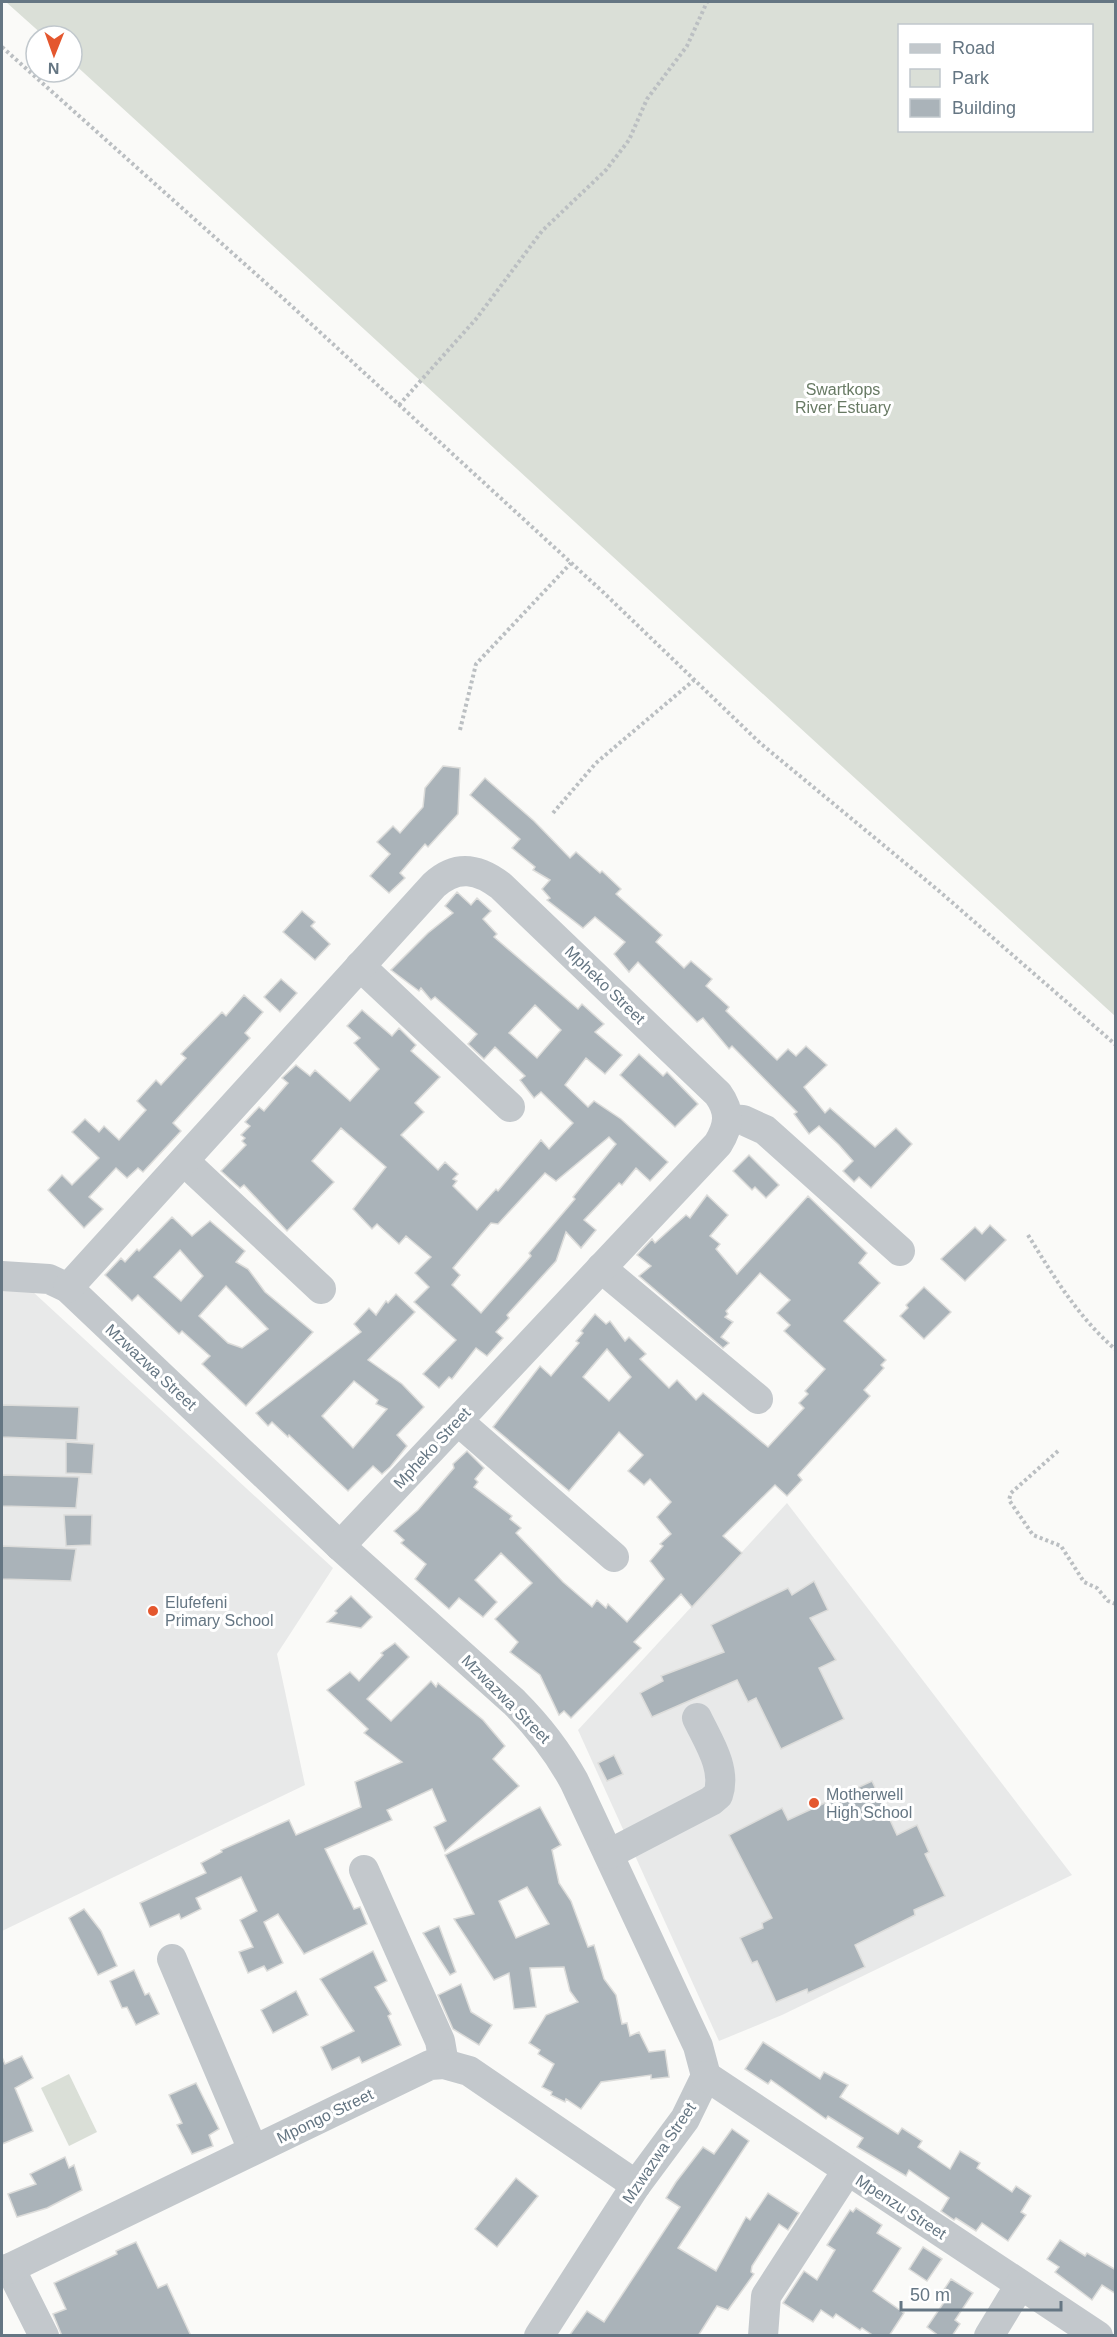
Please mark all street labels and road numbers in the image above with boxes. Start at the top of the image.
street label: Mpheko Street [562,943,649,1028]
street label: Mzwazwa Street [102,1321,200,1414]
street label: Mpheko Street [390,1404,474,1492]
street label: Mzwazwa Street [458,1651,554,1747]
street label: Mpongo Street [274,2085,376,2147]
street label: Mzwazwa Street [619,2099,699,2206]
street label: Mpenzu Street [853,2172,950,2243]

